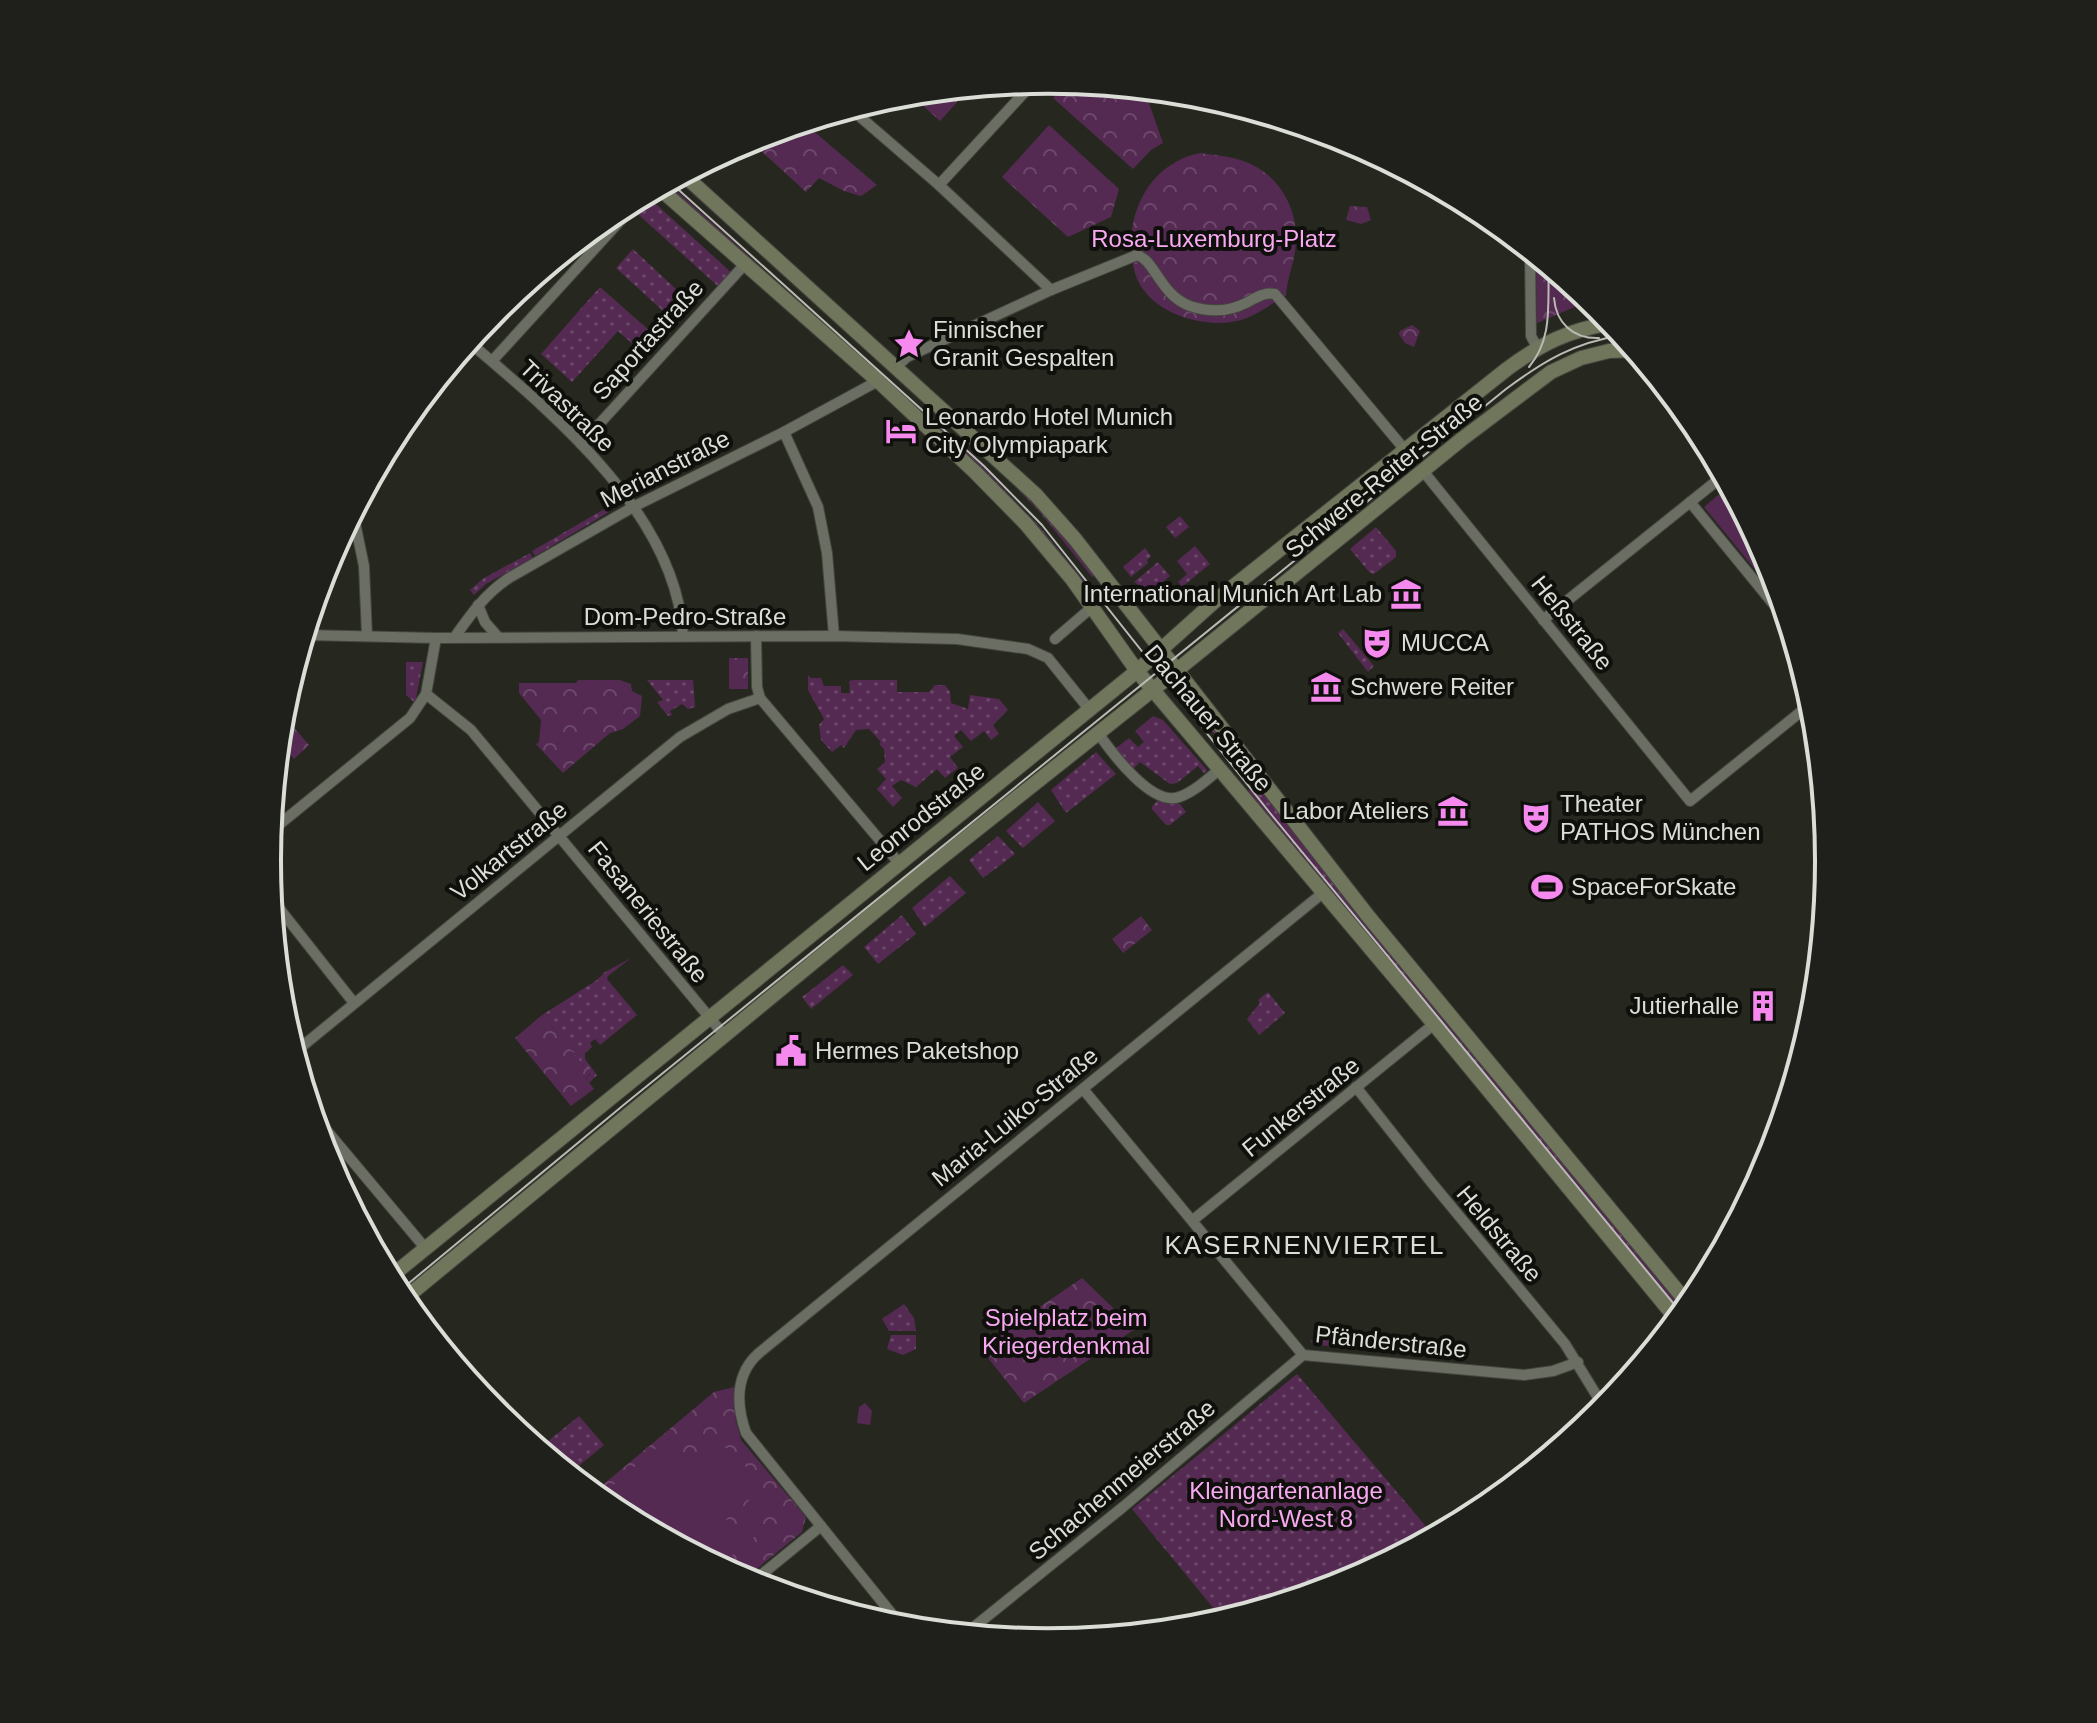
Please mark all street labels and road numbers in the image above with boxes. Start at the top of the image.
street label: Saportastraße [587,274,709,405]
street label: Trivastraße [515,354,620,457]
street label: Schwere-Reiter-Straße [1280,388,1488,563]
street label: Merianstraße [596,424,734,513]
street label: Heßstraße [1526,570,1619,675]
street label: Dom-Pedro-Straße [584,603,786,630]
street label: Dachauer Straße [1139,639,1277,796]
street label: Leonrodstraße [852,757,990,876]
street label: Volkartstraße [445,796,572,906]
street label: Fasaneriestraße [583,835,714,988]
street label: Maria-Luiko-Straße [926,1041,1103,1192]
street label: Funkerstraße [1237,1051,1365,1162]
street label: Heldstraße [1451,1180,1547,1287]
street label: Pfänderstraße [1314,1320,1468,1363]
street label: Schachenmeierstraße [1023,1394,1220,1565]

